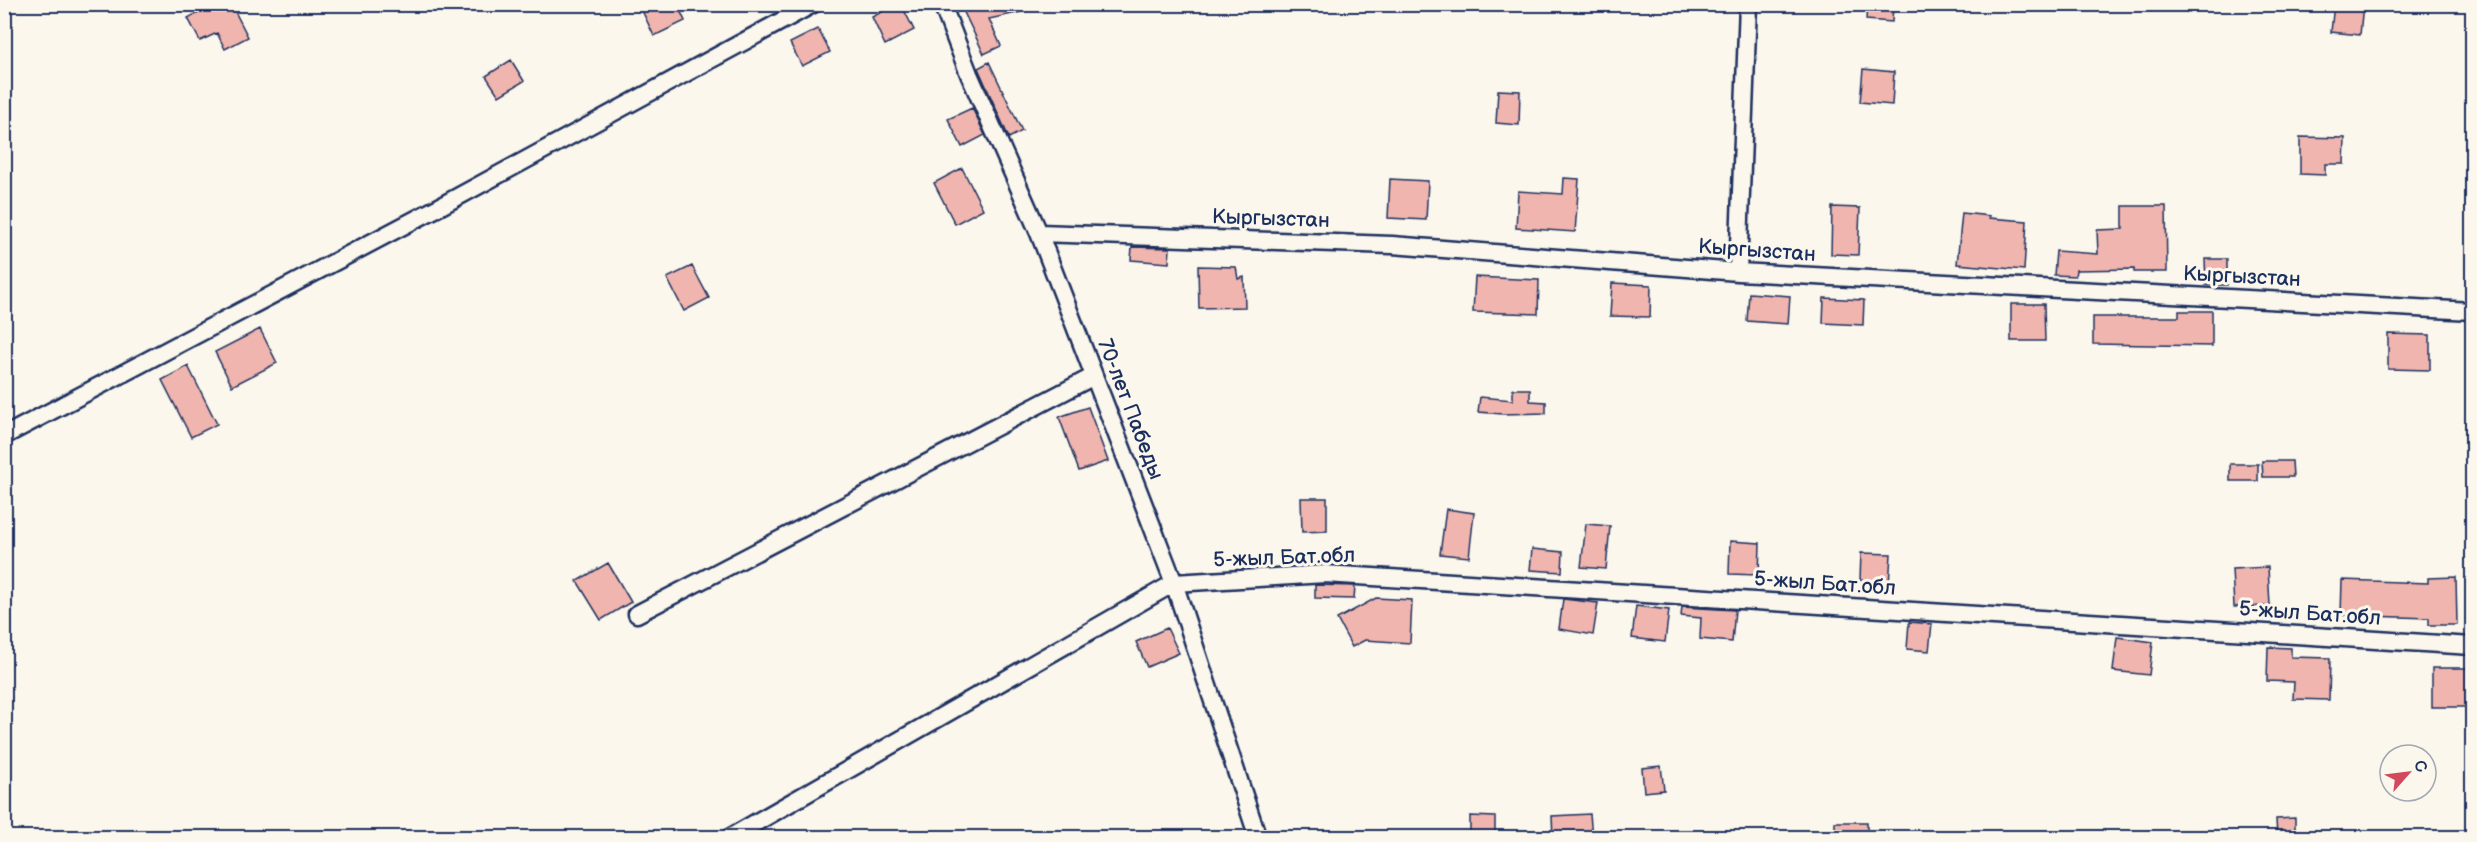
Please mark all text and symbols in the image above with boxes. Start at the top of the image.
street label: Кыргызстан [1212,204,1330,233]
street label: Кыргызстан [1697,234,1817,267]
street label: Кыргызстан [2182,261,2301,292]
street label: 70-лет Пабеды [1092,335,1169,483]
street label: 5-жыл Бат.обл [1212,543,1356,572]
street label: 5-жыл Бат.обл [1753,566,1897,601]
street label: 5-жыл Бат.обл [2238,596,2382,631]
north arrow [2378,743,2438,803]
text: С [2409,757,2431,776]

